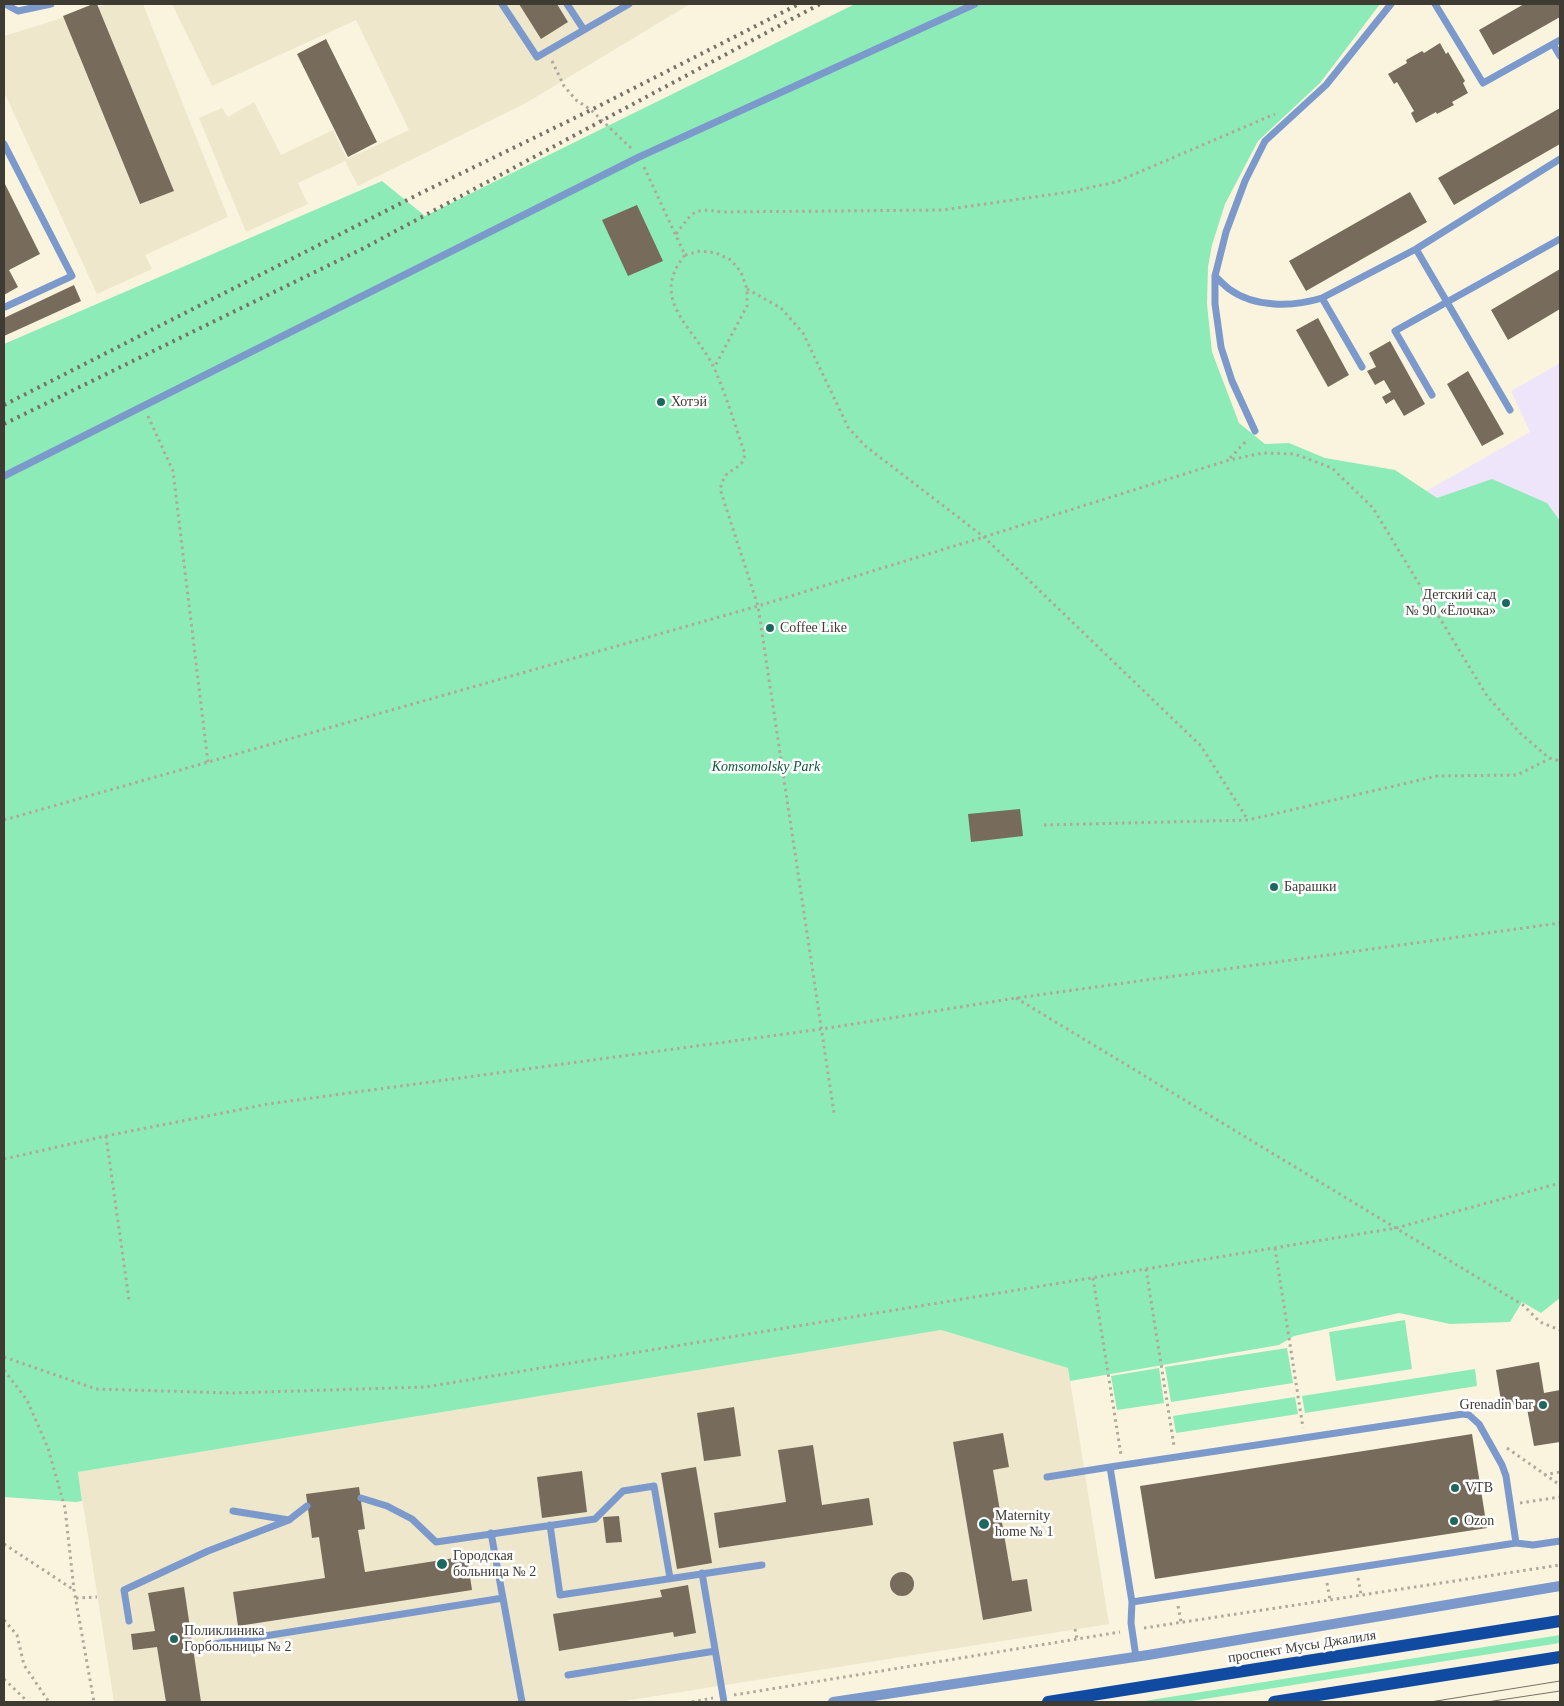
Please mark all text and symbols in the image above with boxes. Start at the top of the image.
place label: Хотэй [671,394,707,410]
marker: Хотэй [655,396,667,408]
place label: Детский сад № 90 «Ёлочка» [1406,587,1496,620]
marker: Детский сад № 90 «Ёлочка» [1500,597,1512,609]
place label: Coffee Like [780,620,847,636]
marker: Coffee Like [764,622,776,634]
park label: Komsomolsky Park [712,759,820,775]
place label: Барашки [1284,879,1337,895]
marker: Барашки [1268,881,1280,893]
place label: Grenadin bar [1460,1397,1533,1413]
marker: Grenadin bar [1537,1399,1549,1411]
place label: VTB [1465,1480,1493,1496]
marker: VTB [1449,1482,1461,1494]
place label: Maternity home № 1 [995,1508,1053,1540]
place label: Ozon [1464,1513,1494,1529]
marker: Ozon [1448,1515,1460,1527]
marker: Maternity home № 1 [977,1517,991,1531]
place label: Городская больница № 2 [453,1548,536,1580]
marker: Городская больница № 2 [435,1557,449,1571]
place label: Поликлиника Горбольницы № 2 [184,1623,291,1655]
street label: проспект Мусы Джалиля [1227,1627,1377,1667]
marker: Поликлиника Горбольницы № 2 [168,1633,180,1645]

